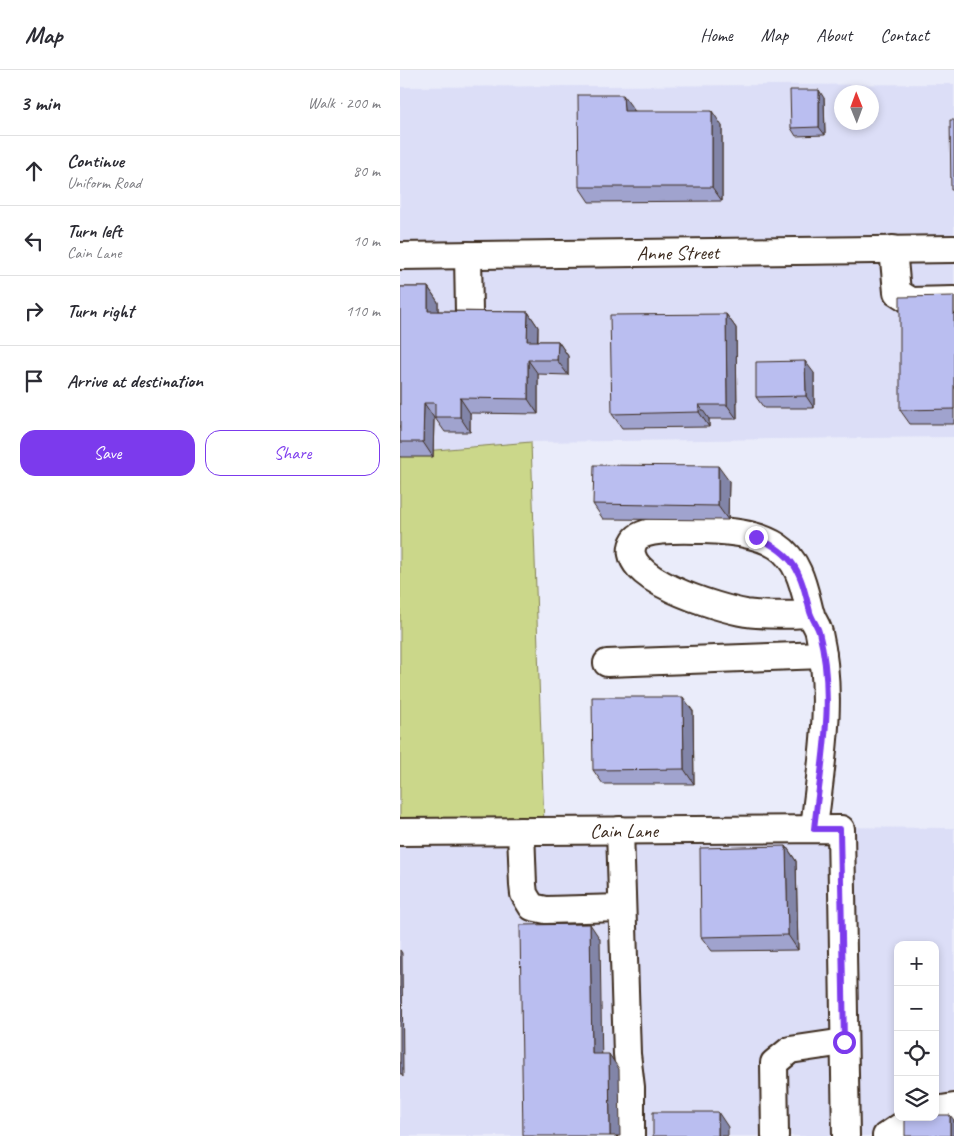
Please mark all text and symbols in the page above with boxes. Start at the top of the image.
text: Map [25,20,62,50]
text: Home [700,24,733,46]
text: Map [761,24,788,46]
text: About [816,24,852,46]
text: Contact [880,24,929,46]
north arrow [834,85,879,130]
text: 3 min [20,90,60,116]
text: Walk · 200 m [308,93,380,113]
text: Continue [67,149,124,173]
icon: ahead [20,157,48,185]
text: 80 m [353,161,380,181]
text: Uniform Road [67,173,141,193]
text: Turn left [67,219,122,243]
icon: left [20,227,48,255]
text: 10 m [353,231,380,251]
street label: Anne Street [637,239,722,266]
text: Cain Lane [67,243,121,263]
icon: right [20,297,48,325]
text: Turn right [67,299,134,323]
text: 110 m [346,301,380,321]
icon: arrive [20,367,48,395]
text: Arrive at destination [67,369,203,393]
button: Save [20,430,195,476]
button: Share [205,430,380,476]
route end [745,526,768,549]
street label: Cain Lane [590,818,660,843]
map controls [894,941,939,1121]
button: + [894,941,939,986]
button: − [894,986,939,1031]
route start [833,1031,856,1054]
button: locate [894,1031,939,1076]
button: layers [894,1076,939,1121]

